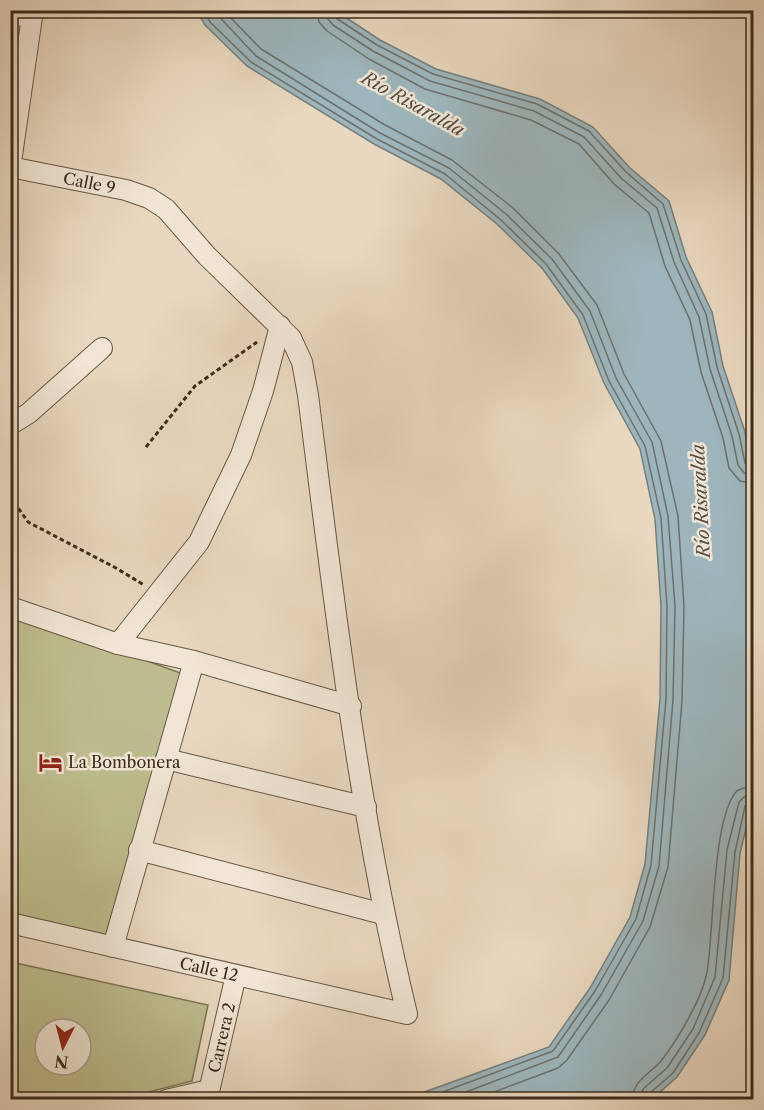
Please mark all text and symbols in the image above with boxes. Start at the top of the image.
water label: Río Risaralda [356,66,468,141]
street label: Calle 9 [62,168,117,198]
water label: Río Risaralda [687,443,715,560]
hotel icon: La Bombonera [37,749,63,775]
place label: La Bombonera [68,752,181,772]
street label: Calle 12 [178,953,240,985]
street label: Carrera 2 [204,1001,239,1075]
north arrow [33,1017,93,1077]
text: N [53,1051,69,1073]

